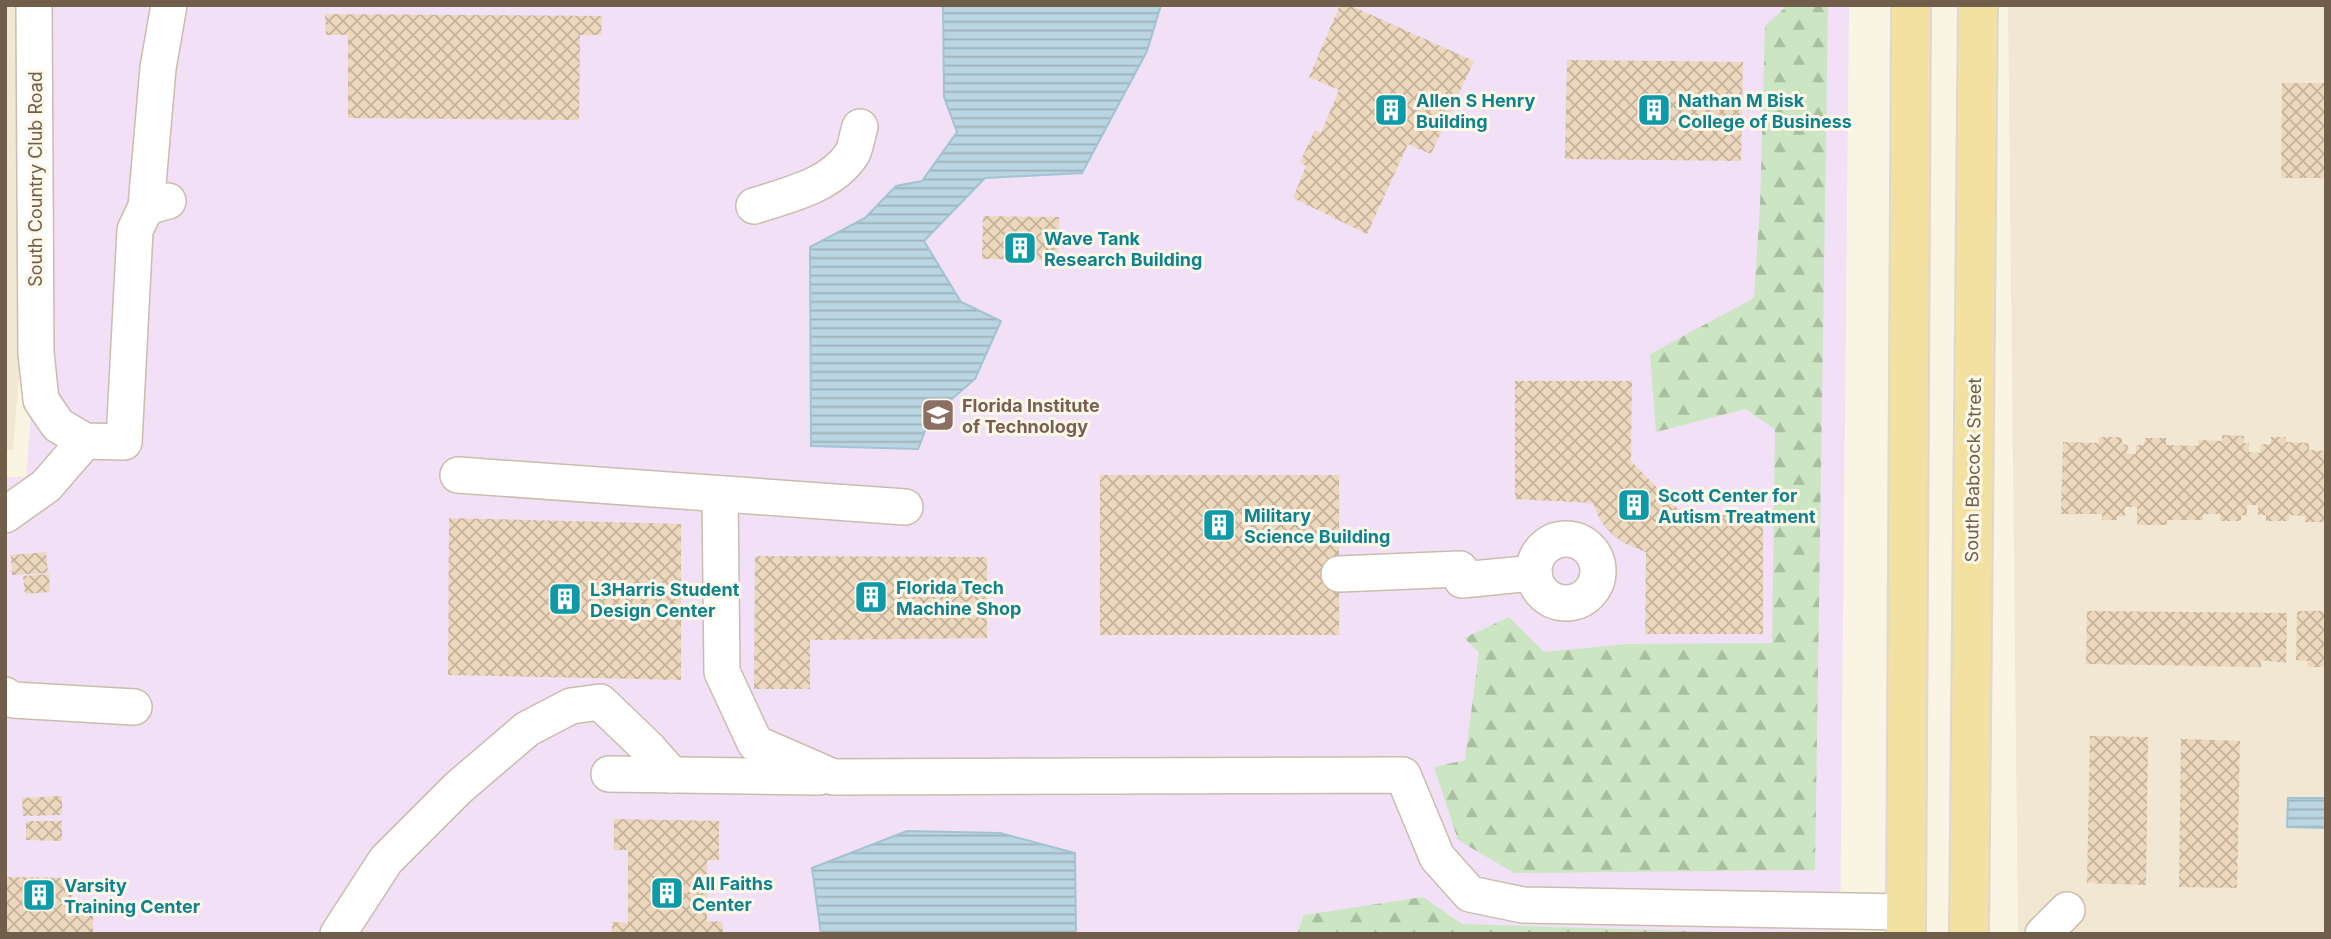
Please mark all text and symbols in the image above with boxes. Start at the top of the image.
street label: South Country Club Road [25,71,46,287]
place label: Allen S Henry Building [1416,90,1535,132]
place label: Nathan M Bisk College of Business [1678,90,1852,132]
building icon: Allen S Henry Building [1372,91,1410,129]
building icon: Nathan M Bisk College of Business [1635,91,1673,129]
place label: Wave Tank Research Building [1044,228,1202,270]
building icon: Wave Tank Research Building [1001,229,1039,267]
street label: South Babcock Street [1961,377,1985,562]
place label: Florida Institute of Technology [962,395,1100,437]
school or university icon: Florida Institute of Technology [919,396,957,434]
place label: Scott Center for Autism Treatment [1658,485,1816,527]
building icon: Scott Center for Autism Treatment [1615,486,1653,524]
place label: Military Science Building [1244,505,1390,547]
building icon: Military Science Building [1200,506,1238,544]
place label: Florida Tech Machine Shop [896,577,1021,619]
building icon: Florida Tech Machine Shop [852,578,890,616]
place label: L3Harris Student Design Center [590,579,740,621]
building icon: L3Harris Student Design Center [546,580,584,618]
place label: All Faiths Center [692,873,773,915]
building icon: All Faiths Center [648,874,686,912]
place label: Varsity Training Center [64,875,200,917]
building icon: Varsity Training Center [20,876,58,914]

